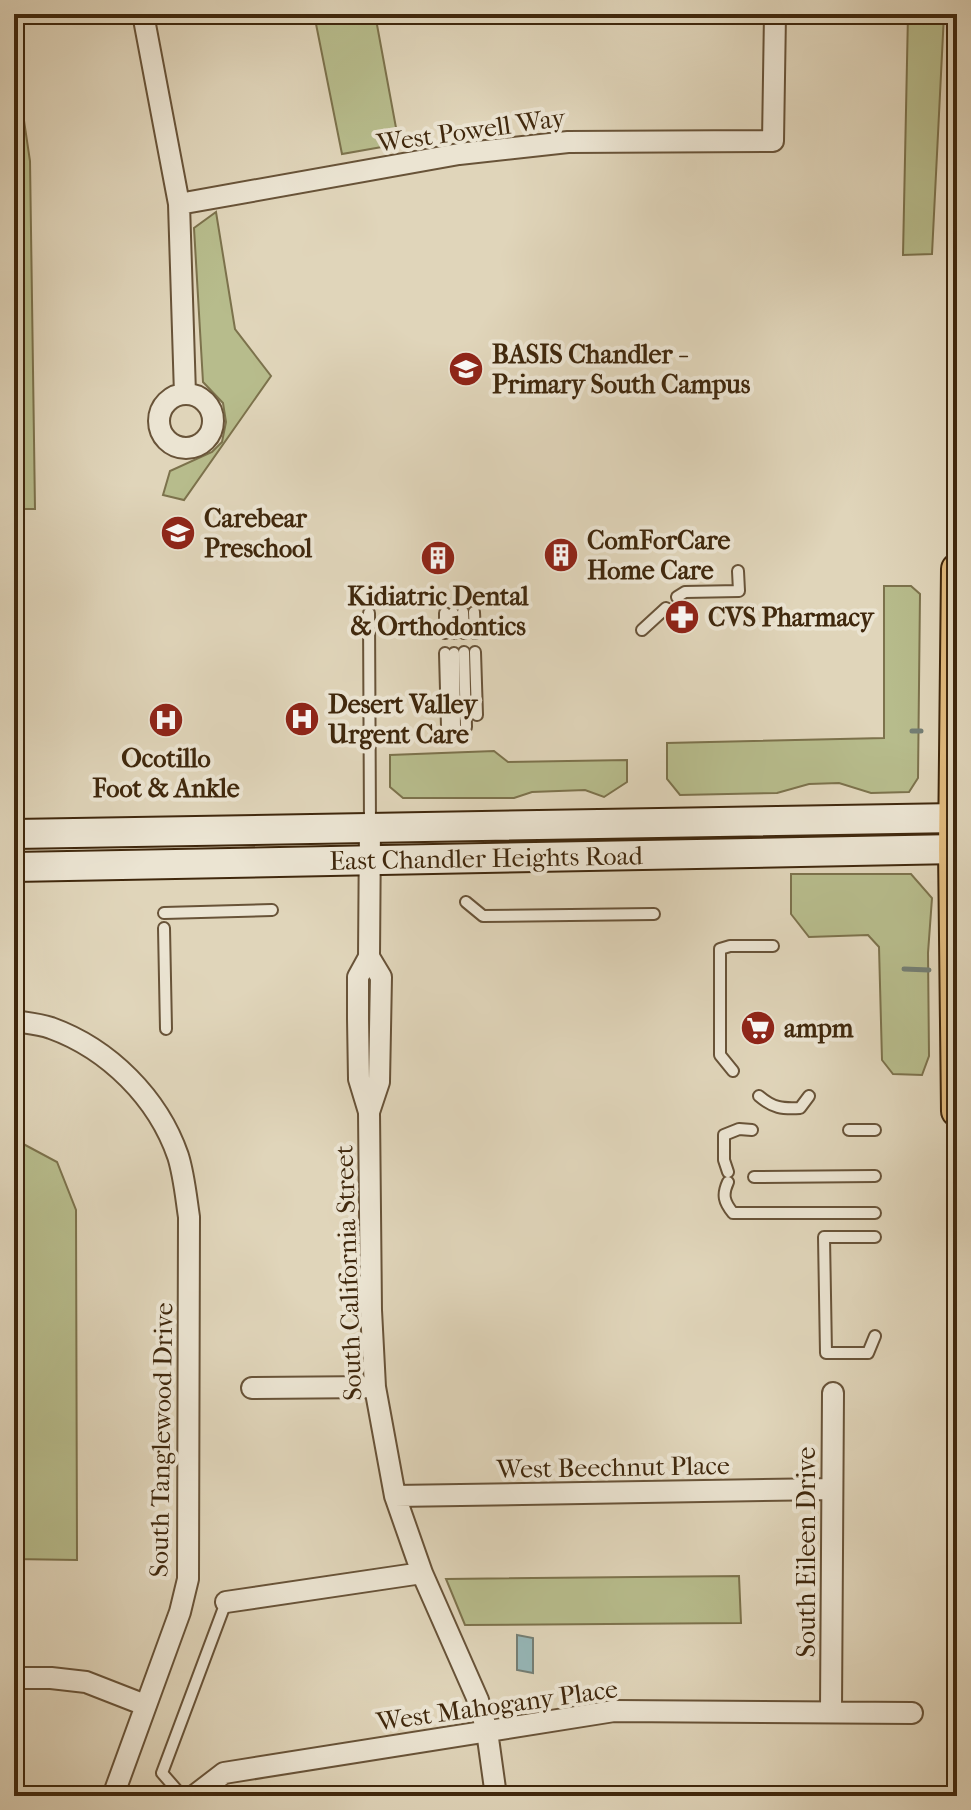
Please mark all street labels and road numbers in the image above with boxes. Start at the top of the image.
street label: West Powell Way [374,102,568,159]
street label: East Chandler Heights Road [329,840,644,877]
street label: South California Street [329,1144,368,1401]
street label: South Tanglewood Drive [144,1302,179,1578]
street label: South Eileen Drive [791,1446,822,1657]
street label: West Beechnut Place [495,1450,730,1485]
street label: West Mahogany Place [373,1673,620,1738]

